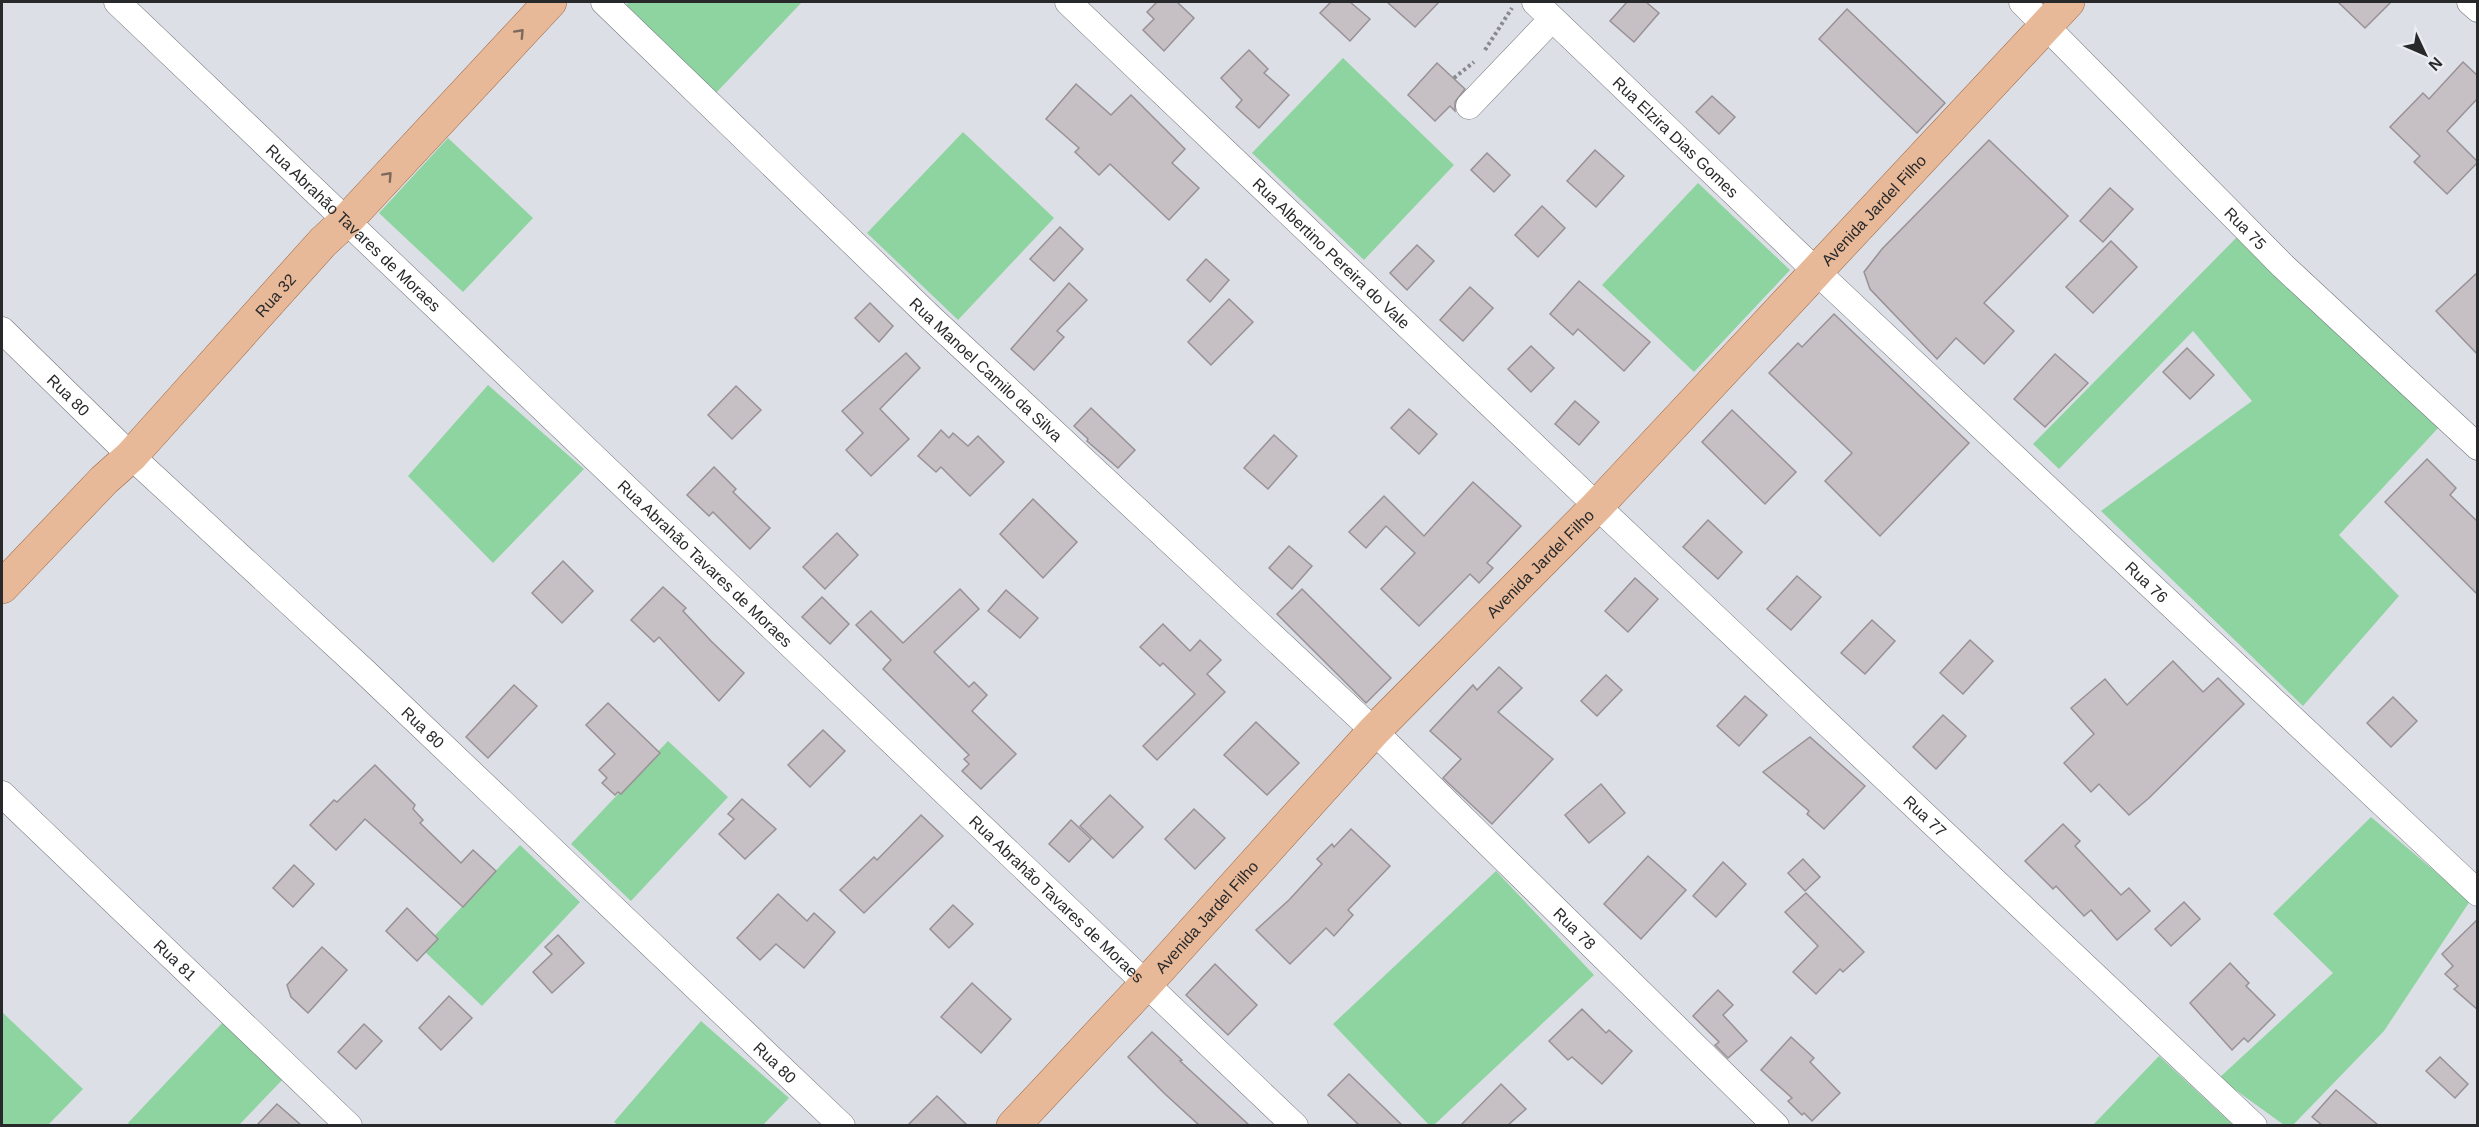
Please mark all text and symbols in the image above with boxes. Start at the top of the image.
north arrow [2395,24,2455,84]
one-way arrow [513,30,524,40]
text: N [2425,54,2446,74]
street label: Rua Elzira Dias Gomes [1610,73,1742,201]
street label: Rua Abrahão Tavares de Moraes [263,141,444,315]
street label: Avenida Jardel Filho [1818,151,1929,269]
one-way arrow [381,173,392,183]
street label: Rua Albertino Pereira do Vale [1250,175,1413,332]
street label: Rua 75 [2221,204,2270,253]
street label: Rua 32 [252,270,299,320]
street label: Rua Manoel Camilo da Silva [907,294,1066,444]
street label: Rua 80 [44,371,93,419]
street label: Rua Abrahão Tavares de Moraes [615,476,796,650]
street label: Avenida Jardel Filho [1483,506,1597,621]
street label: Rua 76 [2122,558,2172,606]
street label: Rua 80 [399,703,448,751]
street label: Rua 77 [1901,792,1950,840]
street label: Rua Abrahão Tavares de Moraes [966,812,1147,986]
street label: Avenida Jardel Filho [1152,857,1261,976]
street label: Rua 78 [1550,904,1599,953]
street label: Rua 81 [151,936,200,984]
street label: Rua 80 [751,1038,800,1086]

